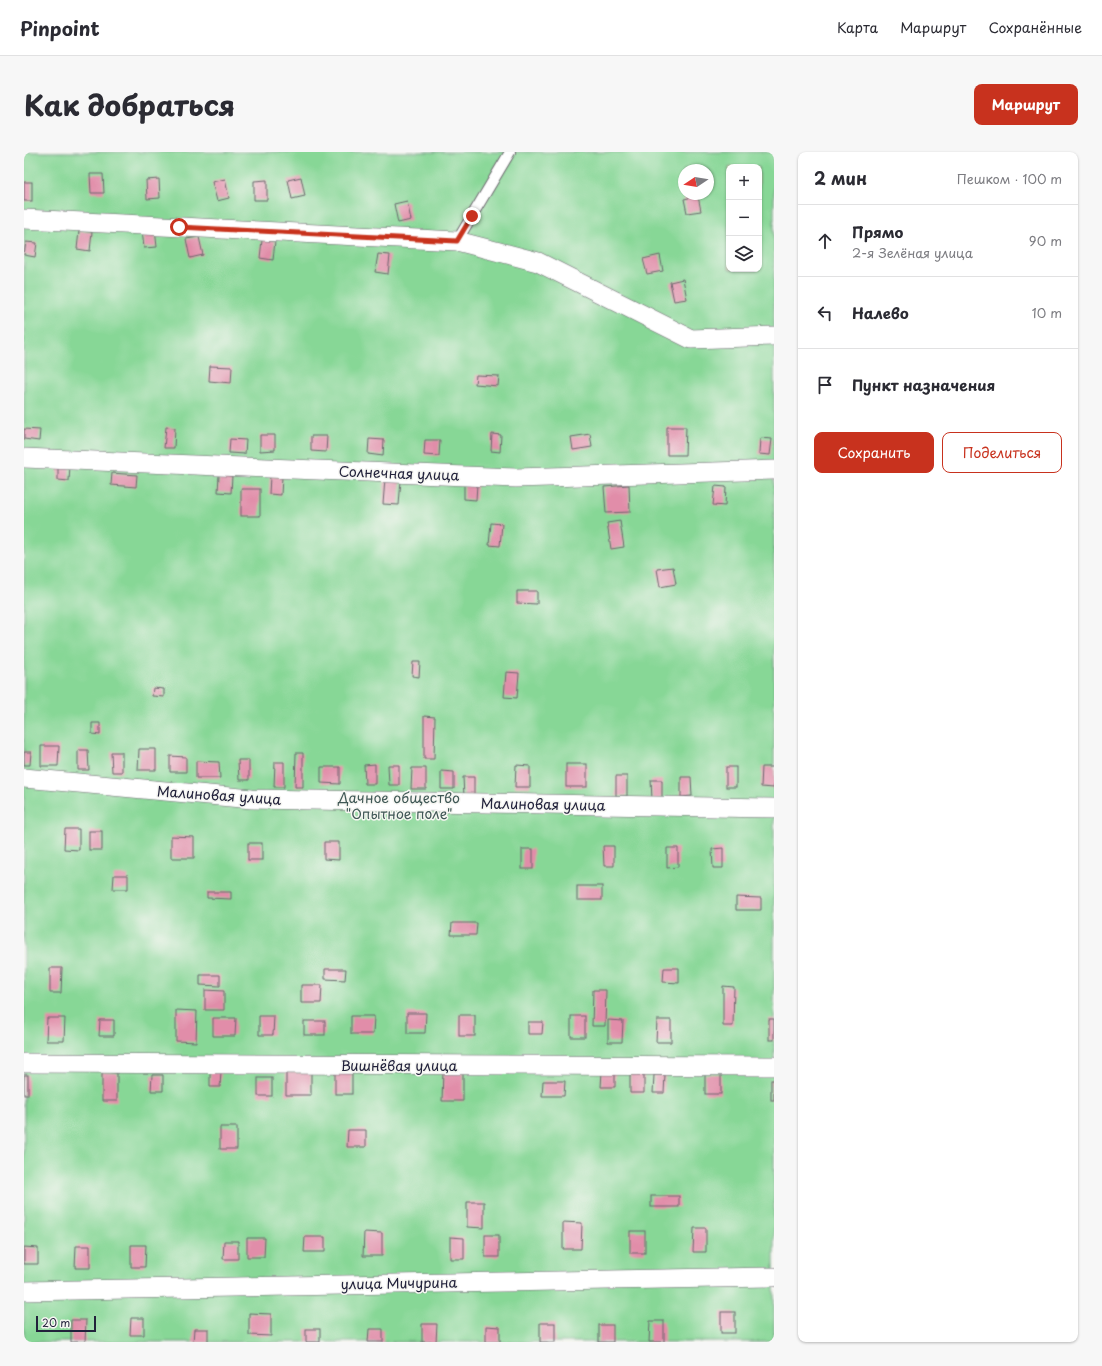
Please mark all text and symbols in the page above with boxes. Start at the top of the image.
text: Pinpoint [20,14,100,42]
text: Карта [837,17,878,38]
text: Маршрут [900,17,966,38]
text: Сохранённые [988,17,1082,38]
text: Как добраться [24,83,235,126]
button: Маршрут [974,84,1078,125]
north arrow [678,164,714,200]
map controls [726,164,762,272]
button: + [726,164,762,200]
text: 2 мин [814,165,867,191]
text: Пешком · 100 m [957,169,1062,188]
button: − [726,200,762,236]
route end [463,207,481,225]
route start [170,218,188,236]
text: Прямо [852,220,903,243]
icon: ahead [814,230,836,252]
text: 90 m [1029,231,1062,250]
button: layers [726,236,762,272]
text: 2-я Зелёная улица [852,243,973,262]
text: Налево [852,301,909,324]
icon: left [814,302,836,324]
text: 10 m [1032,303,1062,322]
text: Пункт назначения [852,373,995,396]
icon: arrive [814,374,836,396]
button: Сохранить [814,432,934,473]
button: Поделиться [942,432,1062,473]
street label: Солнечная улица [338,460,460,486]
street label: Малиновая улица [156,780,282,810]
park label: Дачное общество "Опытное поле" [337,787,460,824]
street label: Малиновая улица [480,792,606,816]
street label: Вишнёвая улица [341,1055,457,1076]
street label: улица Мичурина [340,1271,458,1295]
scale bar [36,1314,96,1333]
text: 20 m [42,1314,70,1331]

